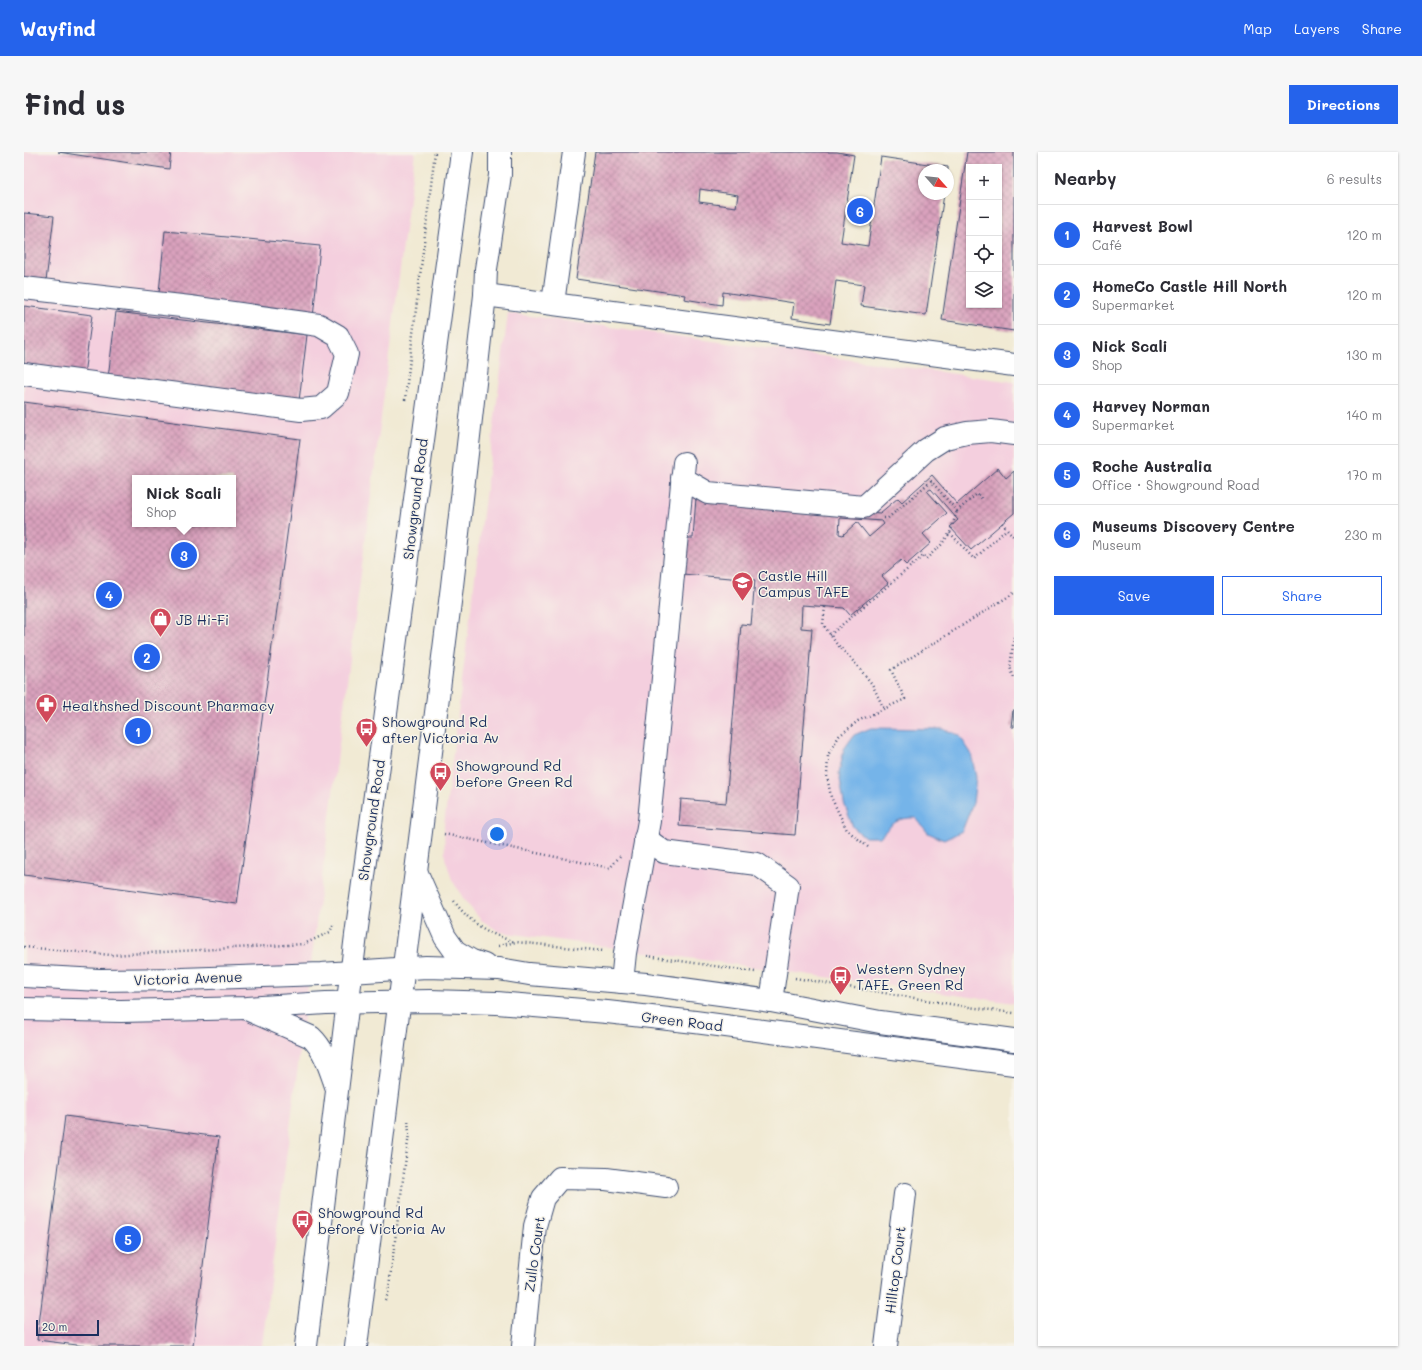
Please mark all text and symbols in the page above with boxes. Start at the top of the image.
text: Wayfind [20,16,96,41]
text: Map [1243,19,1272,38]
text: Layers [1294,19,1340,38]
text: Share [1362,19,1402,38]
button: Directions [1289,85,1398,124]
text: Find us [24,86,125,122]
north arrow [918,164,954,200]
map controls [966,164,1002,308]
button: + [966,164,1002,200]
text: Nearby [1054,167,1116,189]
text: 6 results [1327,170,1382,187]
pin: 6 [847,196,873,226]
button: − [966,200,1002,236]
text: Harvest Bowl [1092,216,1193,236]
text: 1 [1064,226,1070,243]
text: 120 m [1346,226,1382,243]
button: locate [966,236,1002,272]
text: Café [1092,236,1122,253]
button: layers [966,272,1002,308]
text: HomeCo Castle Hill North [1092,276,1287,296]
text: 2 [1063,286,1071,303]
text: 120 m [1346,286,1382,303]
text: Supermarket [1092,296,1175,313]
text: Nick Scali [1092,336,1168,356]
text: 3 [1063,346,1071,363]
text: 130 m [1346,346,1382,363]
text: Shop [1092,356,1122,373]
text: Harvey Norman [1092,396,1210,416]
text: 4 [1063,406,1071,423]
text: 140 m [1346,406,1382,423]
text: Supermarket [1092,416,1175,433]
street label: Showground Road [398,437,432,561]
text: Roche Australia [1092,456,1212,476]
text: 5 [1063,466,1071,483]
text: 170 m [1346,466,1382,483]
popup [132,475,236,527]
text: Office · Showground Road [1092,476,1259,493]
text: Nick Scali [146,483,222,503]
text: Shop [146,503,177,520]
text: Museums Discovery Centre [1092,516,1295,536]
text: 6 [1063,526,1071,543]
text: 230 m [1345,526,1382,543]
text: Museum [1092,536,1141,553]
pin: 3 [171,540,197,570]
place label: Castle Hill Campus TAFE [758,566,849,601]
school or university icon: Castle Hill Campus TAFE [730,570,756,603]
button: Save [1054,576,1214,615]
button: Share [1222,576,1382,615]
pin: 4 [96,580,122,610]
shop icon: JB Hi-Fi [147,606,173,639]
place label: JB Hi-Fi [176,610,229,629]
pin: 2 [134,642,160,672]
pharmacy icon: Healthshed Discount Pharmacy [33,692,59,725]
place label: Healthshed Discount Pharmacy [62,696,275,715]
place label: Showground Rd after Victoria Av [382,712,499,747]
pin: 1 [125,716,151,746]
bus stop icon: Showground Rd after Victoria Av [354,716,380,749]
place label: Showground Rd before Green Rd [456,756,572,791]
street label: Showground Road [353,758,389,882]
bus stop icon: Showground Rd before Green Rd [427,760,453,793]
your location [487,824,507,844]
place label: Western Sydney TAFE, Green Rd [856,959,966,994]
bus stop icon: Western Sydney TAFE, Green Rd [827,963,853,996]
street label: Victoria Avenue [133,967,243,989]
street label: Green Road [640,1007,724,1035]
place label: Showground Rd before Victoria Av [318,1203,446,1238]
bus stop icon: Showground Rd before Victoria Av [290,1207,316,1240]
street label: Zullo Court [519,1215,549,1293]
pin: 5 [115,1224,141,1254]
street label: Hilltop Court [880,1225,910,1315]
scale bar [36,1318,99,1337]
text: 20 m [42,1319,67,1334]

